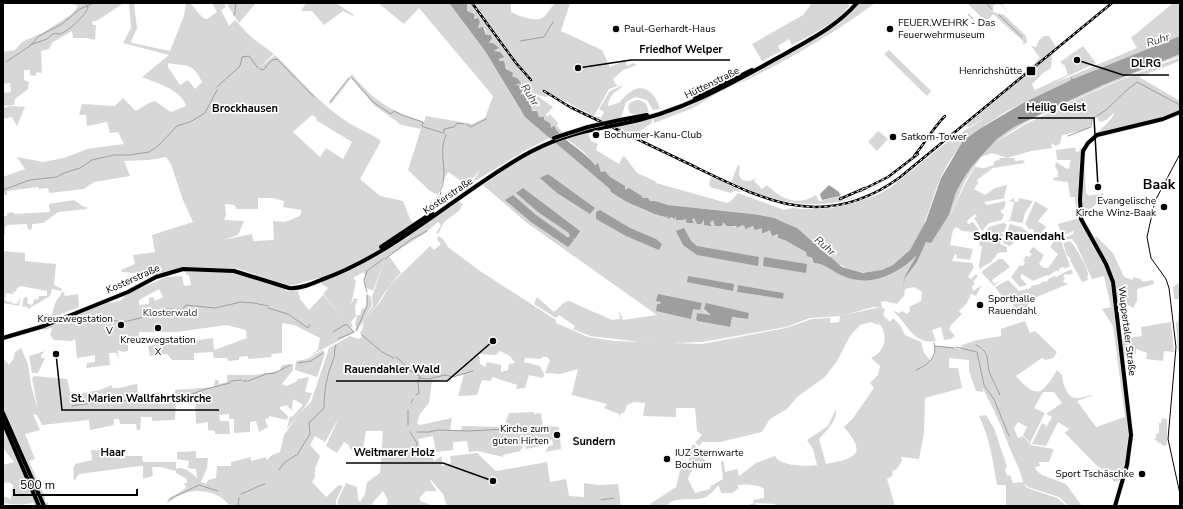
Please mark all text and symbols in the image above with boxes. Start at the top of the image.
place label: FEUER.WEHRK - Das Feuerwehrmuseum [898,16,995,42]
place label: Paul-Gerhardt-Haus [624,22,716,36]
marker: Paul-Gerhardt-Haus [611,24,621,34]
marker: FEUER.WEHRK - Das Feuerwehrmuseum [885,24,895,34]
water label: Ruhr [1144,29,1173,51]
callout: Friedhof Welper [631,37,730,60]
text: Friedhof Welper [639,42,723,57]
callout: DLRG [1123,52,1169,75]
text: DLRG [1131,56,1161,71]
street label: Hüttenstraße [682,64,742,102]
place label: Henrichshütte [959,64,1022,78]
marker: Henrichshütte [1025,65,1037,77]
water label: Ruhr [517,81,543,110]
callout: Heilig Geist [1018,95,1094,118]
text: Heilig Geist [1026,100,1087,115]
district label: Brockhausen [212,101,278,116]
place label: Bochumer-Kanu-Club [604,128,702,142]
marker: Bochumer-Kanu-Club [591,130,601,140]
place label: Satkom-Tower [901,130,967,144]
marker: Satkom-Tower [888,132,898,142]
street label: Kosterstraße [420,174,476,218]
district label: Baak [1143,175,1176,194]
place label: Evangelische Kirche Winz-Baak [1076,194,1157,220]
marker: Evangelische Kirche Winz-Baak [1159,202,1169,212]
district label: Sdlg. Rauendahl [973,228,1065,244]
water label: Ruhr [811,233,840,260]
street label: Kosterstraße [104,261,162,297]
street label: Wuppertaler Straße [1115,285,1139,377]
place label: Sporthalle Rauendahl [988,292,1036,318]
marker: Sporthalle Rauendahl [975,300,985,310]
park label: Klosterwald [143,306,197,320]
place label: Kreuzwegstation V [38,312,113,338]
marker: Kreuzwegstation V [116,320,126,330]
marker: Kreuzwegstation X [153,323,163,333]
place label: Kreuzwegstation X [120,333,196,359]
callout: Rauendahler Wald [336,358,447,381]
text: Rauendahler Wald [344,362,440,377]
callout: St. Marien Wallfahrtskirche [62,387,219,410]
text: St. Marien Wallfahrtskirche [71,391,211,406]
place label: Kirche zum guten Hirten [492,422,549,448]
marker: Kirche zum guten Hirten [552,430,562,440]
district label: Sundern [572,434,616,449]
callout: Weitmarer Holz [346,440,443,463]
district label: Haar [101,445,126,460]
text: Weitmarer Holz [353,445,435,460]
place label: IUZ Sternwarte Bochum [675,446,744,472]
marker: IUZ Sternwarte Bochum [662,454,672,464]
place label: Sport Tschäschke [1056,467,1134,481]
marker: Sport Tschäschke [1137,469,1147,479]
scale bar [14,471,137,497]
text: 500 m [20,477,55,493]

